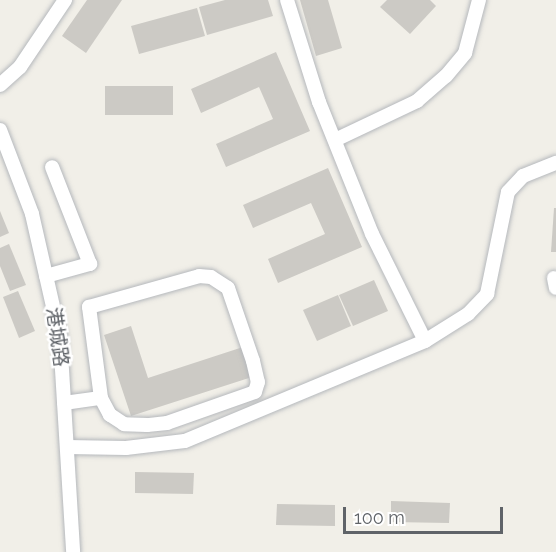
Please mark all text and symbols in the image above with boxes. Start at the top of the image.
street label: 港城路 [41,306,73,368]
scale bar [346,495,506,533]
text: 100 m [354,507,405,528]

